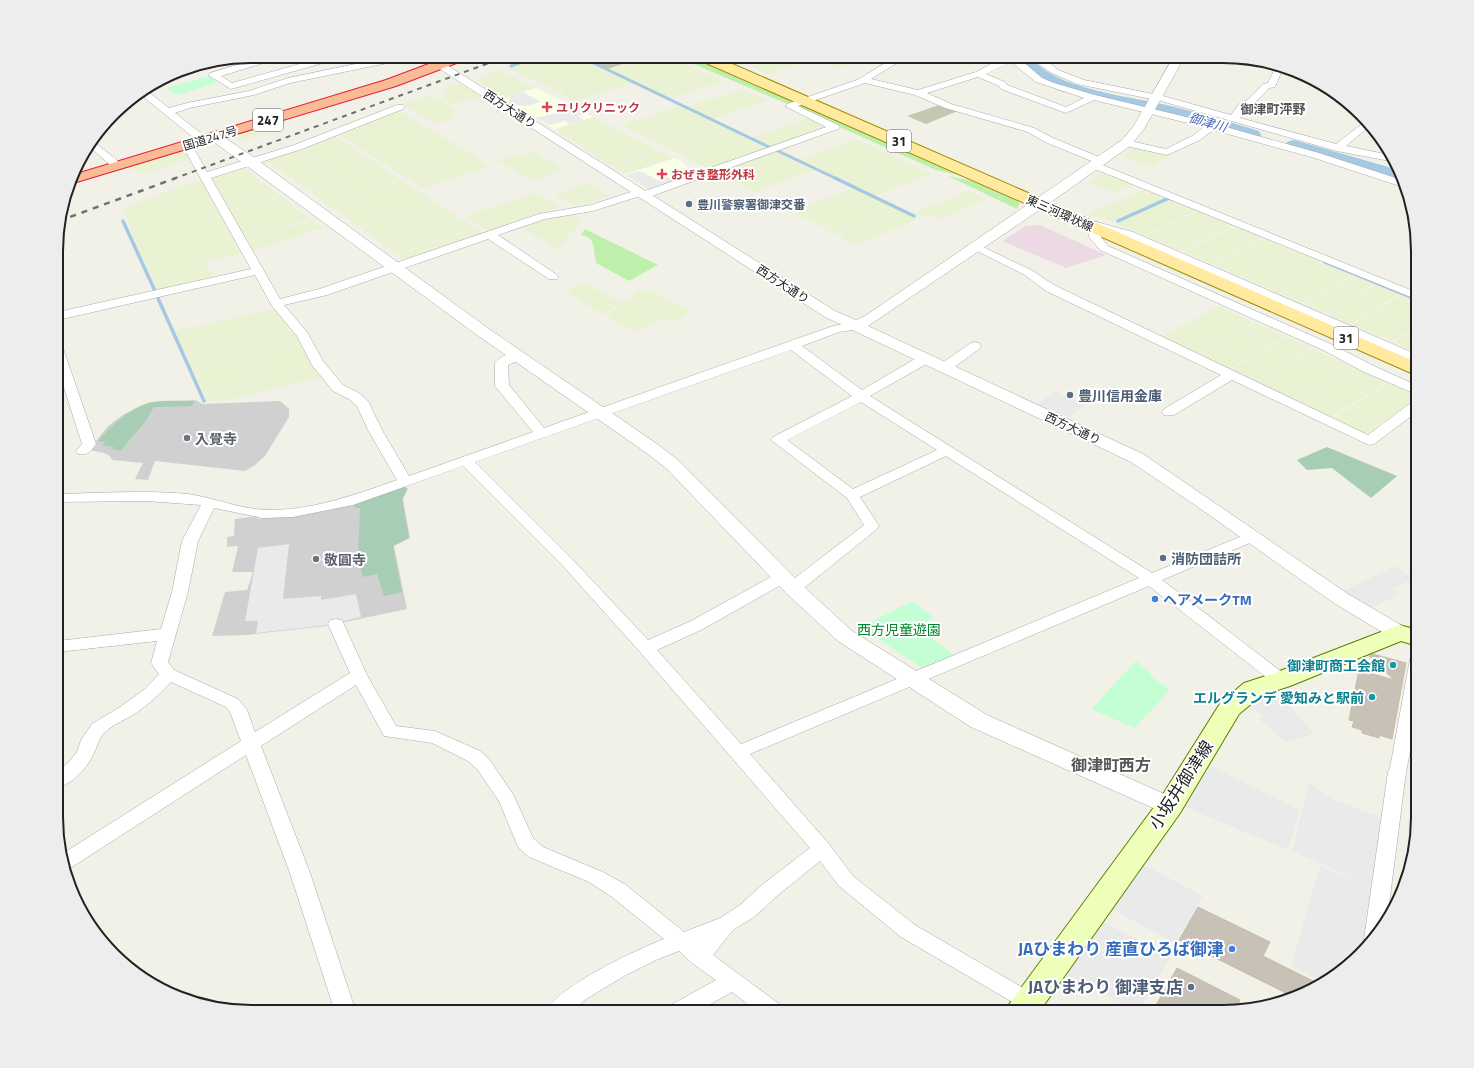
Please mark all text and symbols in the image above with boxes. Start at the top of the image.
street label: 西方大通り [480,85,540,133]
place label: ユリクリニック [556,98,640,117]
district label: 御津町泙野 [1240,99,1306,119]
marker: ユリクリニック [541,101,553,113]
water label: 御津川 [1186,107,1231,138]
road number: 247 [253,109,283,131]
street label: 国道247号 [180,121,240,155]
road number: 31 [887,130,911,152]
place label: おぜき整形外科 [671,165,755,184]
marker: おぜき整形外科 [656,168,668,180]
street label: 東三河環状線 [1023,190,1097,236]
place label: 豊川警察署御津交番 [697,195,806,214]
marker: 豊川警察署御津交番 [684,199,694,209]
street label: 西方大通り [753,260,813,308]
road number: 31 [1334,327,1358,349]
place label: 豊川信用金庫 [1078,385,1162,406]
marker: 豊川信用金庫 [1065,390,1075,400]
street label: 西方大通り [1042,407,1104,449]
place label: 入覺寺 [195,428,237,449]
marker: 入覺寺 [182,433,192,443]
place label: 消防団詰所 [1171,548,1241,569]
place label: 敬圓寺 [324,549,366,570]
marker: 消防団詰所 [1158,553,1168,563]
marker: 敬圓寺 [311,554,321,564]
place label: ヘアメークTM [1163,589,1252,610]
marker: ヘアメークTM [1150,594,1160,604]
park label: 西方児童遊園 [857,619,941,640]
place label: 御津町商工会館 [1287,655,1385,676]
marker: 御津町商工会館 [1388,660,1398,670]
place label: エルグランデ 愛知みと駅前 [1193,687,1364,708]
marker: エルグランデ 愛知みと駅前 [1367,692,1377,702]
street label: 小坂井御津線 [1142,735,1220,835]
district label: 御津町西方 [1071,753,1151,777]
place label: JAひまわり 産直ひろば御津 [1018,936,1224,962]
marker: JAひまわり 産直ひろば御津 [1227,944,1237,954]
place label: JAひまわり 御津支店 [1028,974,1183,1000]
marker: JAひまわり 御津支店 [1186,982,1196,992]

